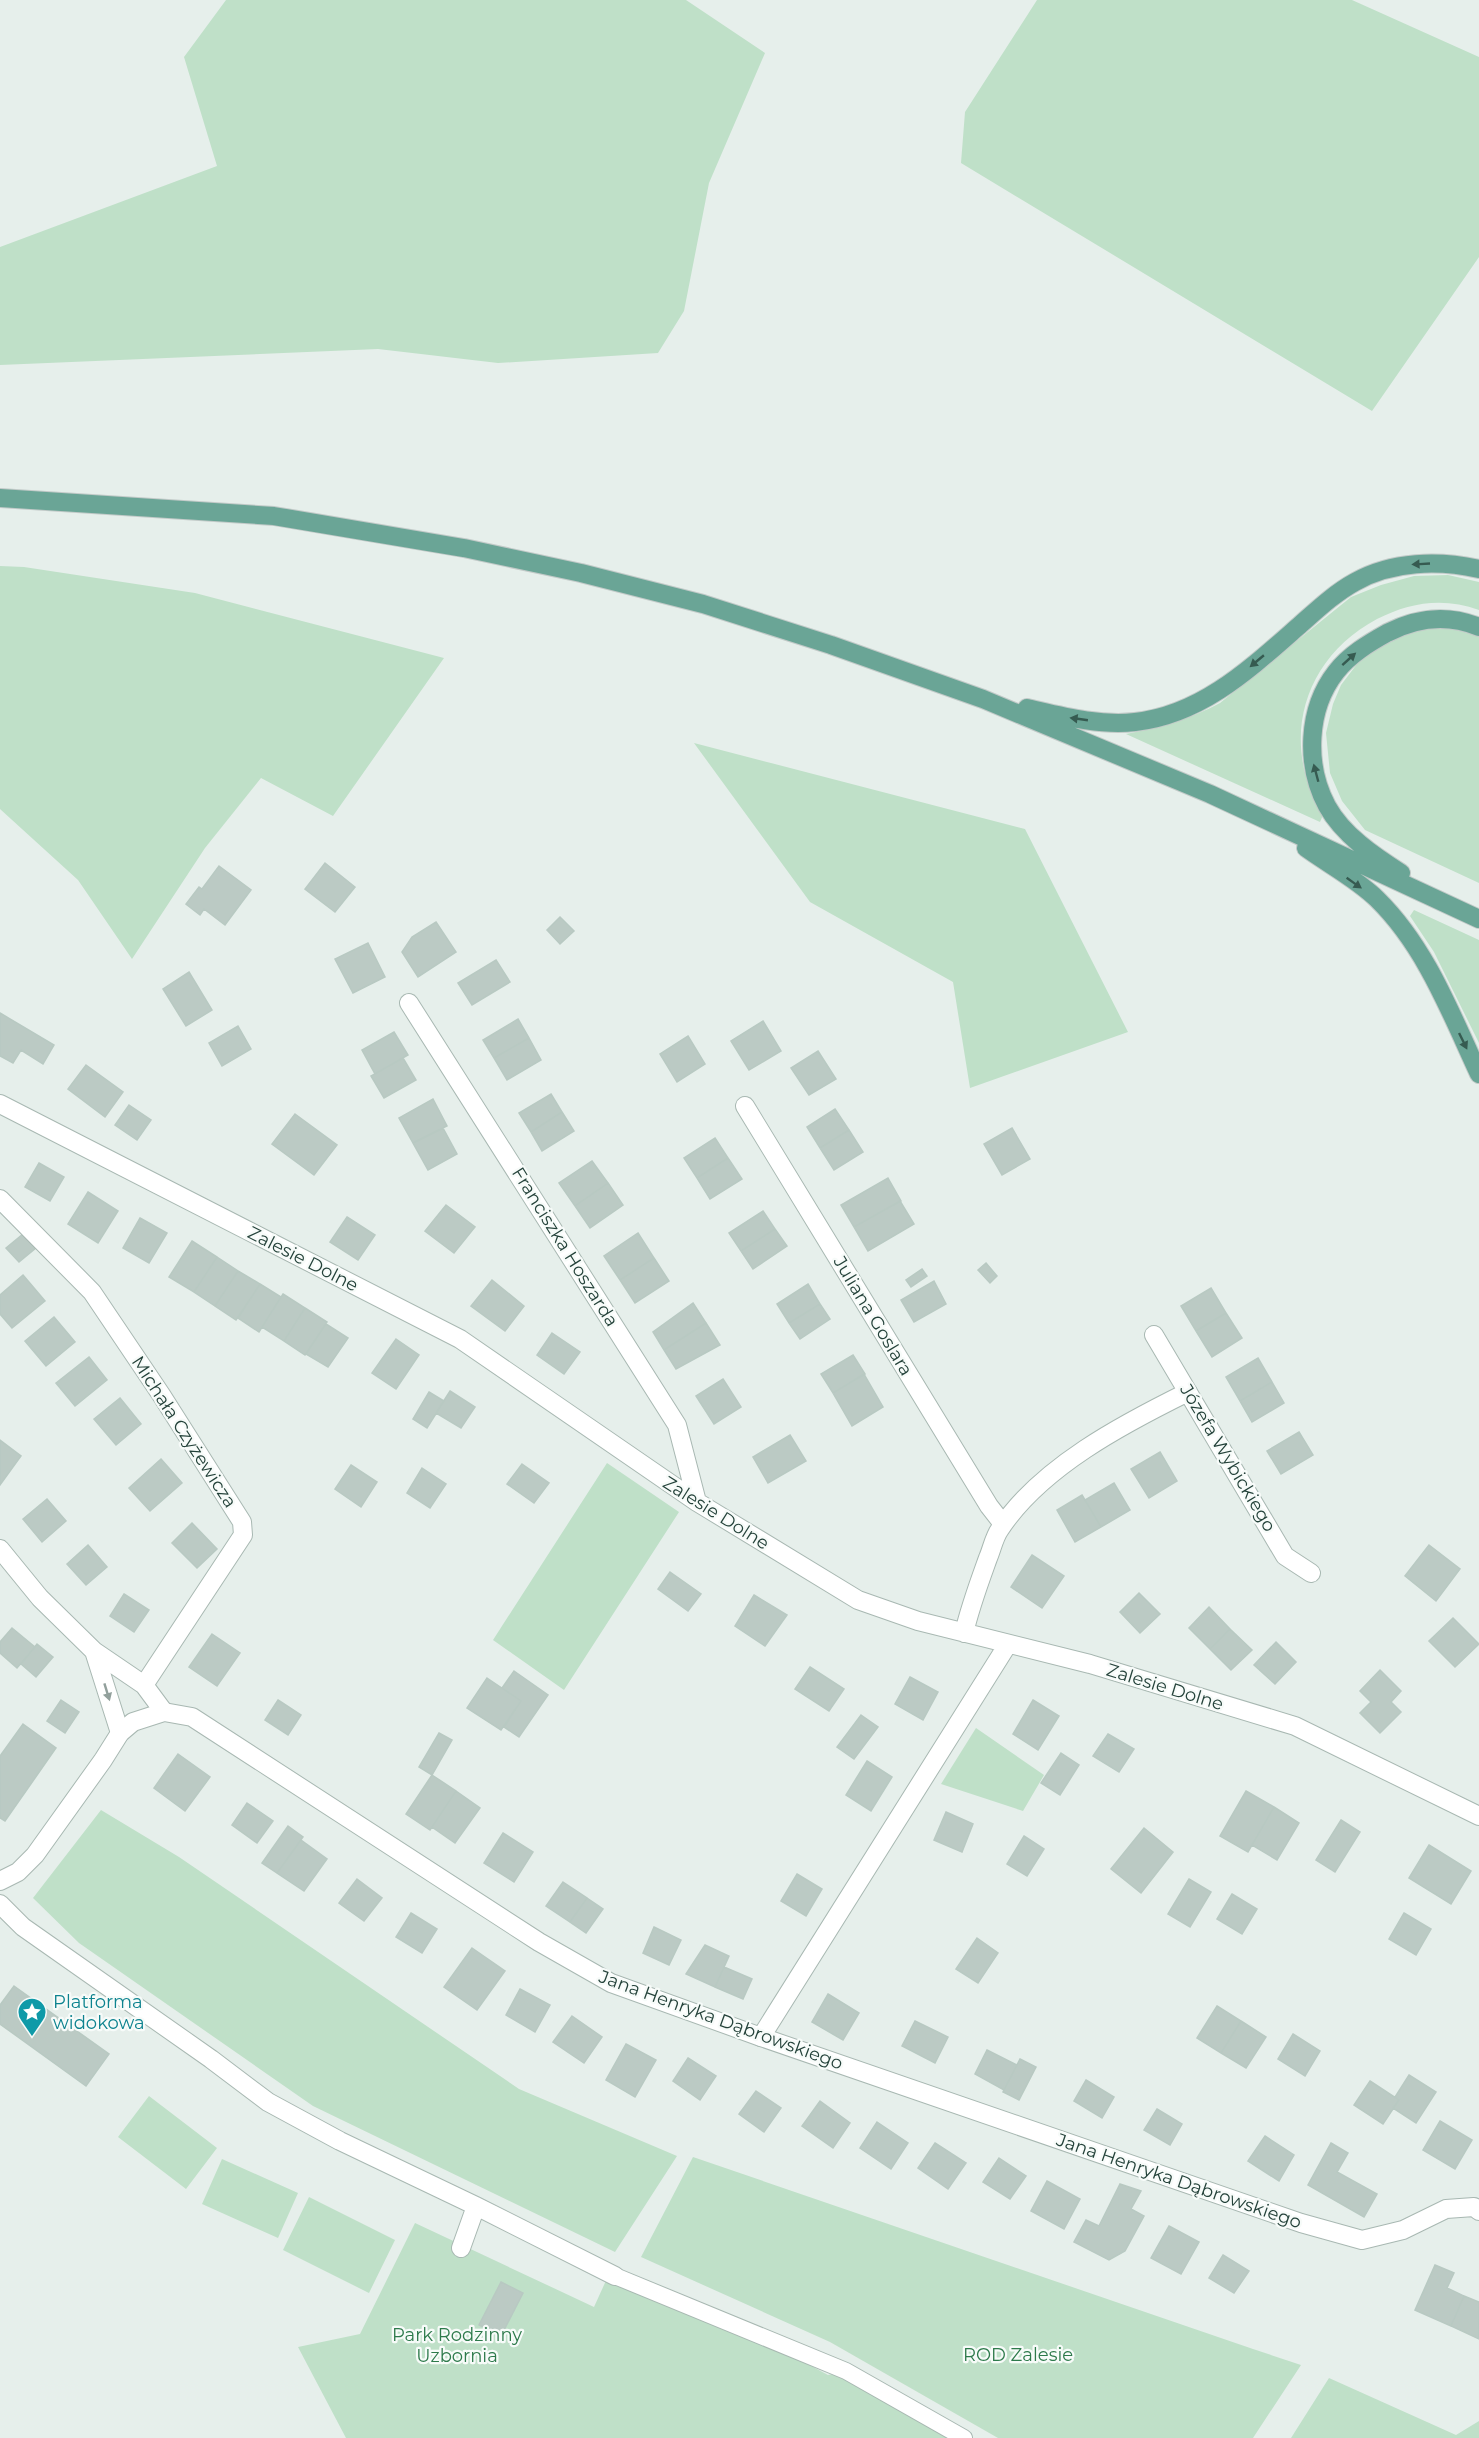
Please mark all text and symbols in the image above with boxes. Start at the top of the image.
one-way arrow [1412,560,1431,569]
one-way arrow [1341,653,1356,666]
one-way arrow [1250,654,1265,667]
one-way arrow [1070,714,1089,723]
one-way arrow [1310,764,1320,782]
one-way arrow [1346,877,1362,889]
one-way arrow [1459,1032,1468,1049]
street label: Franciszka Hoszarda [507,1163,623,1331]
street label: Zalesie Dolne [244,1222,362,1296]
street label: Juliana Goslara [828,1251,917,1380]
street label: Michała Czyżewicza [127,1352,241,1512]
street label: Józefa Wybickiego [1175,1379,1281,1536]
street label: Zalesie Dolne [659,1472,773,1555]
street label: Zalesie Dolne [1104,1659,1226,1715]
one-way arrow [103,1683,112,1701]
street label: Jana Henryka Dąbrowskiego [595,1965,846,2074]
place label: Platforma widokowa [53,1991,145,2034]
place icon: Platforma widokowa [16,1996,48,2038]
street label: Jana Henryka Dąbrowskiego [1053,2128,1305,2233]
park label: Park Rodzinny Uzbornia [392,2324,522,2367]
park label: ROD Zalesie [963,2344,1073,2366]

